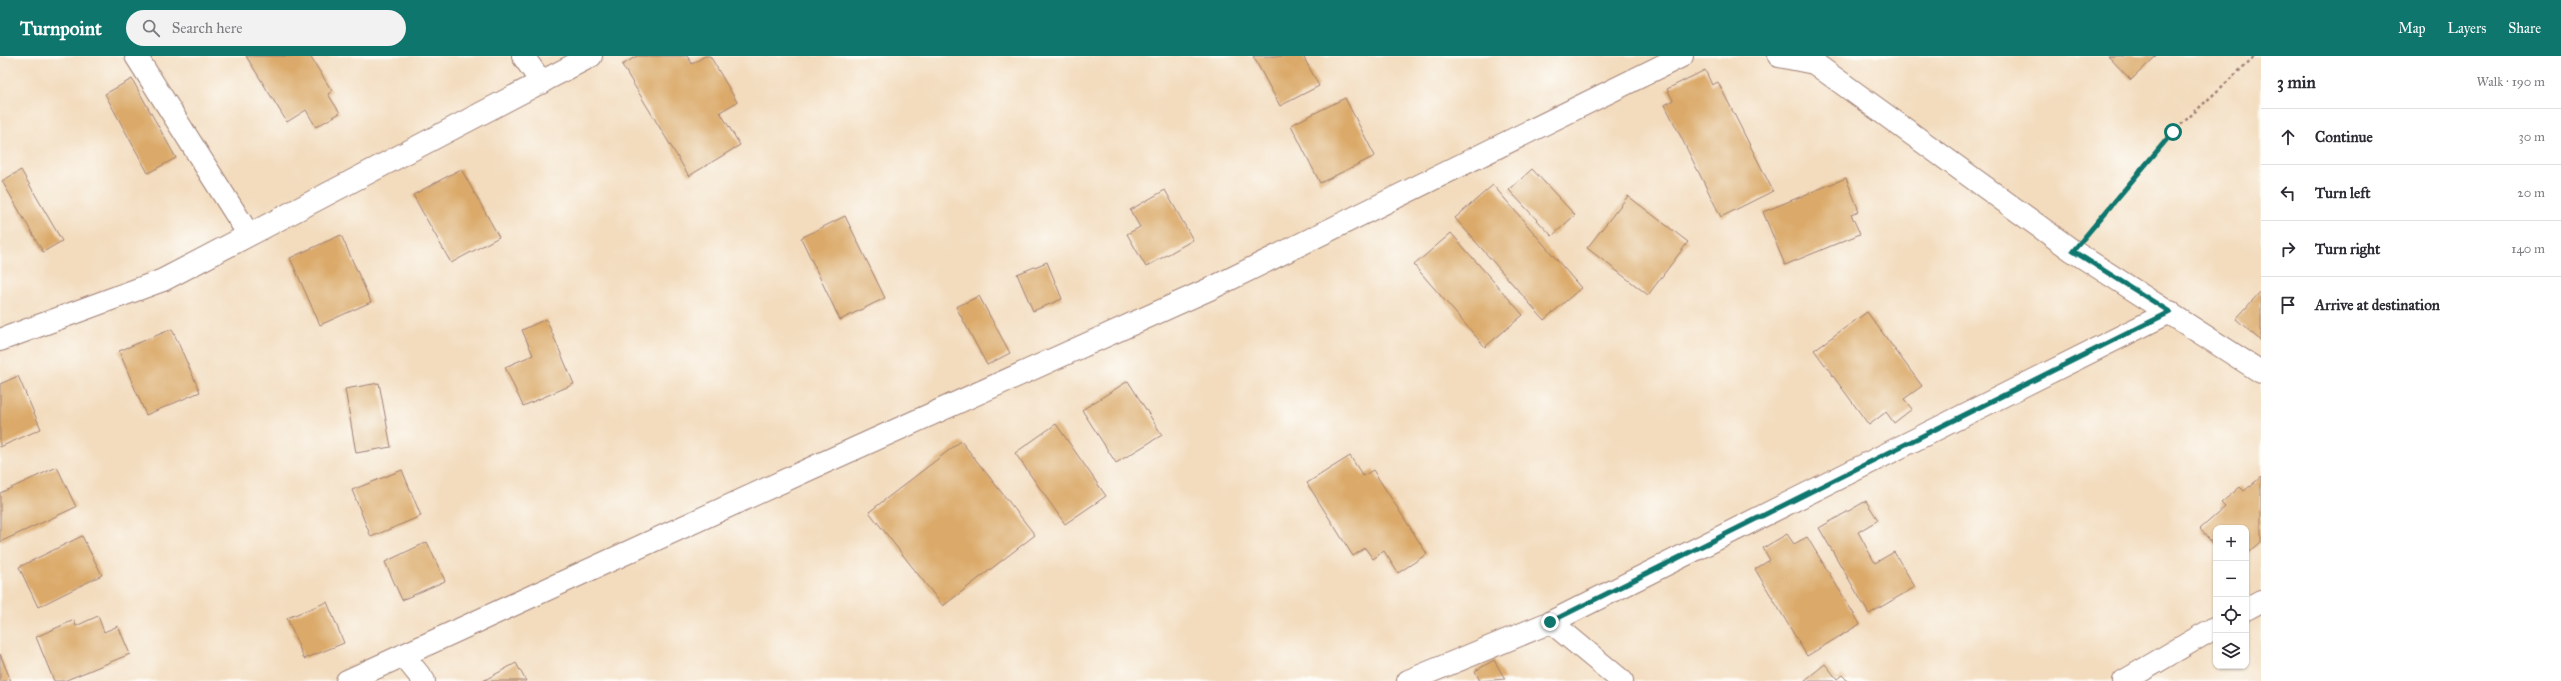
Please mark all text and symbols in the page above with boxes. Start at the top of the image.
search box [126,10,406,46]
text: Turnpoint [20,17,102,40]
icon: search [140,17,162,39]
text: Search here [172,19,243,37]
text: Map [2398,20,2426,37]
text: Layers [2448,20,2486,37]
text: Share [2508,20,2541,37]
text: 3 min [2277,72,2316,93]
text: Walk · 190 m [2476,74,2545,90]
route start [2164,123,2182,141]
icon: ahead [2277,126,2299,148]
text: Continue [2315,128,2373,146]
text: 30 m [2519,129,2545,145]
icon: left [2277,182,2299,204]
text: Turn left [2315,184,2371,202]
text: 20 m [2517,185,2545,201]
icon: right [2277,238,2299,260]
text: Turn right [2315,240,2380,258]
text: 140 m [2511,241,2545,257]
icon: arrive [2277,294,2299,316]
text: Arrive at destination [2315,296,2440,314]
map controls [2213,525,2249,669]
button: + [2213,525,2249,561]
button: − [2213,561,2249,597]
button: locate [2213,597,2249,633]
route end [1541,613,1559,631]
button: layers [2213,633,2249,669]

